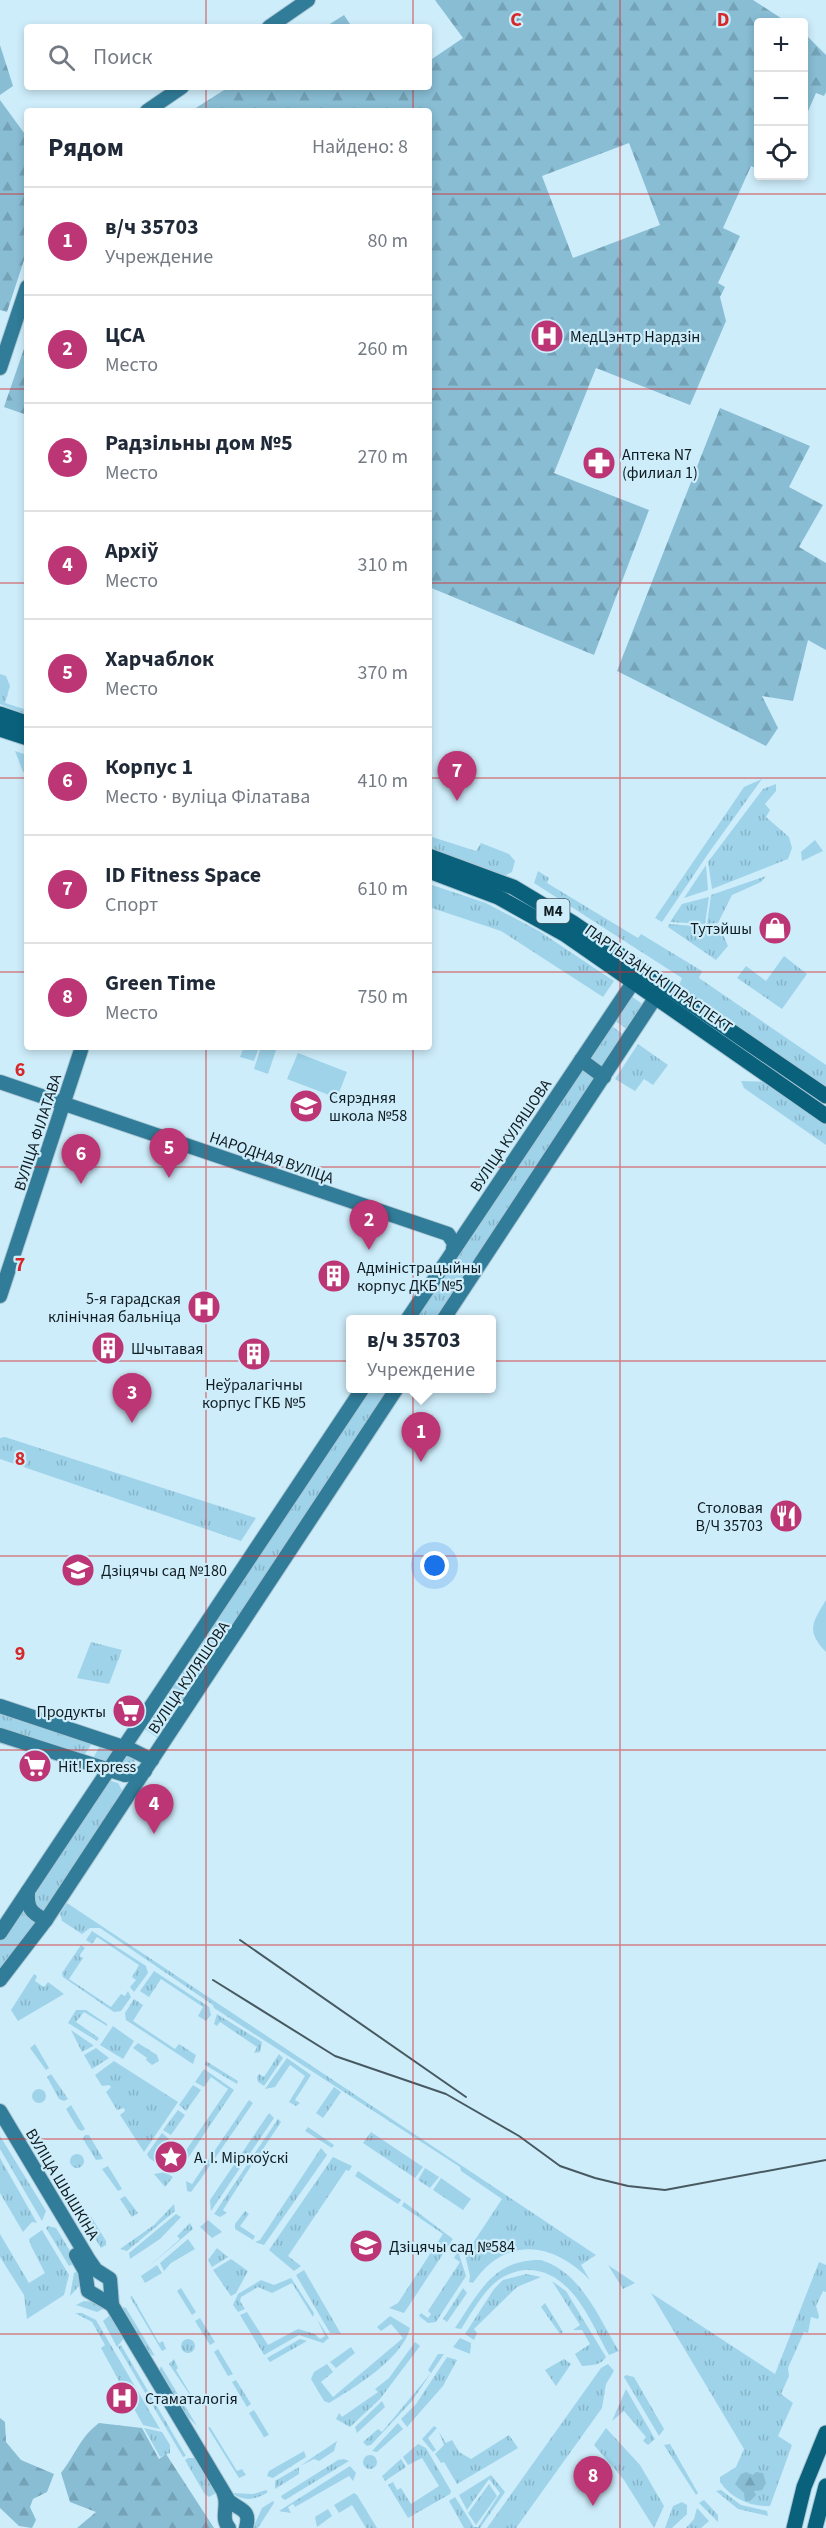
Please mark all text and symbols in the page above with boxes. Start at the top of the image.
text: C [510,6,522,34]
text: D [717,6,729,34]
map controls [754,18,808,180]
button: + [754,18,808,72]
search box [24,24,432,90]
icon: search [45,41,78,74]
text: Поиск [93,41,152,73]
button: − [754,72,808,126]
button: locate [754,126,808,180]
text: Рядом [48,129,124,166]
text: Найдено: 8 [312,133,408,161]
text: в/ч 35703 [105,211,199,243]
text: 1 [62,227,73,255]
text: 80 m [368,227,408,255]
text: Учреждение [105,243,213,271]
hospital icon: МедЦэнтр Нардзін [529,318,565,354]
text: ЦСА [105,319,145,351]
place label: МедЦэнтр Нардзін [570,326,700,348]
text: 2 [62,335,73,363]
text: 260 m [358,335,408,363]
text: Место [105,351,158,379]
text: Радзільны дом №5 [105,427,293,459]
text: 3 [62,443,73,471]
text: 270 m [358,443,408,471]
place label: Аптека N7 (филиал 1) [622,444,698,484]
pharmacy icon: Аптека N7 (филиал 1) [581,445,617,481]
text: Место [105,459,158,487]
text: Архіў [105,535,158,567]
text: 4 [62,551,73,579]
text: 310 m [358,551,408,579]
text: Место [105,567,158,595]
text: Харчаблок [105,643,214,675]
text: 5 [62,659,73,687]
text: 370 m [358,659,408,687]
text: Место [105,675,158,703]
text: Корпус 1 [105,751,193,783]
pin: 7 [438,752,476,801]
text: 6 [62,767,73,795]
text: 410 m [358,767,408,795]
text: Место · вуліца Філатава [105,783,310,811]
text: ID Fitness Space [105,859,261,891]
text: 7 [62,875,73,903]
text: 610 m [358,875,408,903]
text: Спорт [105,891,158,919]
road number: М4 [536,899,570,923]
shop icon: Тутэйшы [757,910,793,946]
place label: Тутэйшы [690,918,752,940]
street label: ПАРТЫЗАНСКІ ПРАСПЕКТ [580,919,737,1038]
text: Green Time [105,967,216,999]
text: 8 [62,983,73,1011]
text: 750 m [358,983,408,1011]
text: Место [105,999,158,1027]
text: 6 [15,1056,25,1084]
street label: ВУЛІЦА ФІЛАТАВА [9,1071,67,1194]
street label: ВУЛІЦА КУЛЯШОВА [465,1075,557,1196]
place label: Сярэдняя школа №58 [329,1087,407,1127]
school or university icon: Сярэдняя школа №58 [288,1088,324,1124]
street label: НАРОДНАЯ ВУЛІЦА [207,1126,337,1190]
pin: 5 [150,1128,188,1178]
pin: 6 [62,1134,100,1184]
pin: 2 [350,1200,388,1250]
text: 7 [15,1251,25,1279]
place label: Адміністрацыйны корпус ДКБ №5 [357,1257,481,1297]
building icon: Адміністрацыйны корпус ДКБ №5 [316,1258,352,1294]
place label: 5-я гарадская клінічная бальніца [48,1288,181,1328]
hospital icon: 5-я гарадская клінічная бальніца [186,1289,222,1325]
popup [346,1315,496,1393]
text: в/ч 35703 [367,1324,461,1356]
building icon: Шчытавая [90,1330,126,1366]
building icon: Неўралагічны корпус ГКБ №5 [236,1336,272,1372]
place label: Шчытавая [131,1338,204,1360]
text: Учреждение [367,1356,475,1384]
pin: 3 [112,1374,152,1423]
place label: Неўралагічны корпус ГКБ №5 [202,1374,306,1414]
pin: 1 [402,1412,440,1462]
text: 8 [15,1445,25,1473]
place label: Столовая В/Ч 35703 [695,1497,763,1537]
restaurant icon: Столовая В/Ч 35703 [768,1498,804,1534]
your location [420,1551,449,1580]
school or university icon: Дзіцячы сад №180 [60,1552,96,1588]
place label: Дзіцячы сад №180 [101,1560,227,1582]
street label: ВУЛІЦА КУЛЯШОВА [143,1617,235,1738]
text: 9 [15,1640,25,1668]
supermarket icon: Продукты [111,1693,147,1729]
place label: Продукты [36,1701,106,1723]
supermarket icon: Hit! Express [17,1748,53,1784]
place label: Hit! Express [58,1756,137,1778]
pin: 4 [134,1784,174,1834]
street label: ВУЛІЦА ШЫШКІНА [20,2125,104,2245]
place icon: А. І. Міркоўскі [153,2139,189,2175]
place label: А. І. Міркоўскі [194,2147,289,2169]
school or university icon: Дзіцячы сад №584 [348,2228,384,2264]
place label: Дзіцячы сад №584 [389,2236,515,2258]
hospital icon: Стаматалогія [104,2380,140,2416]
place label: Стаматалогія [145,2388,238,2410]
pin: 8 [574,2456,612,2506]

